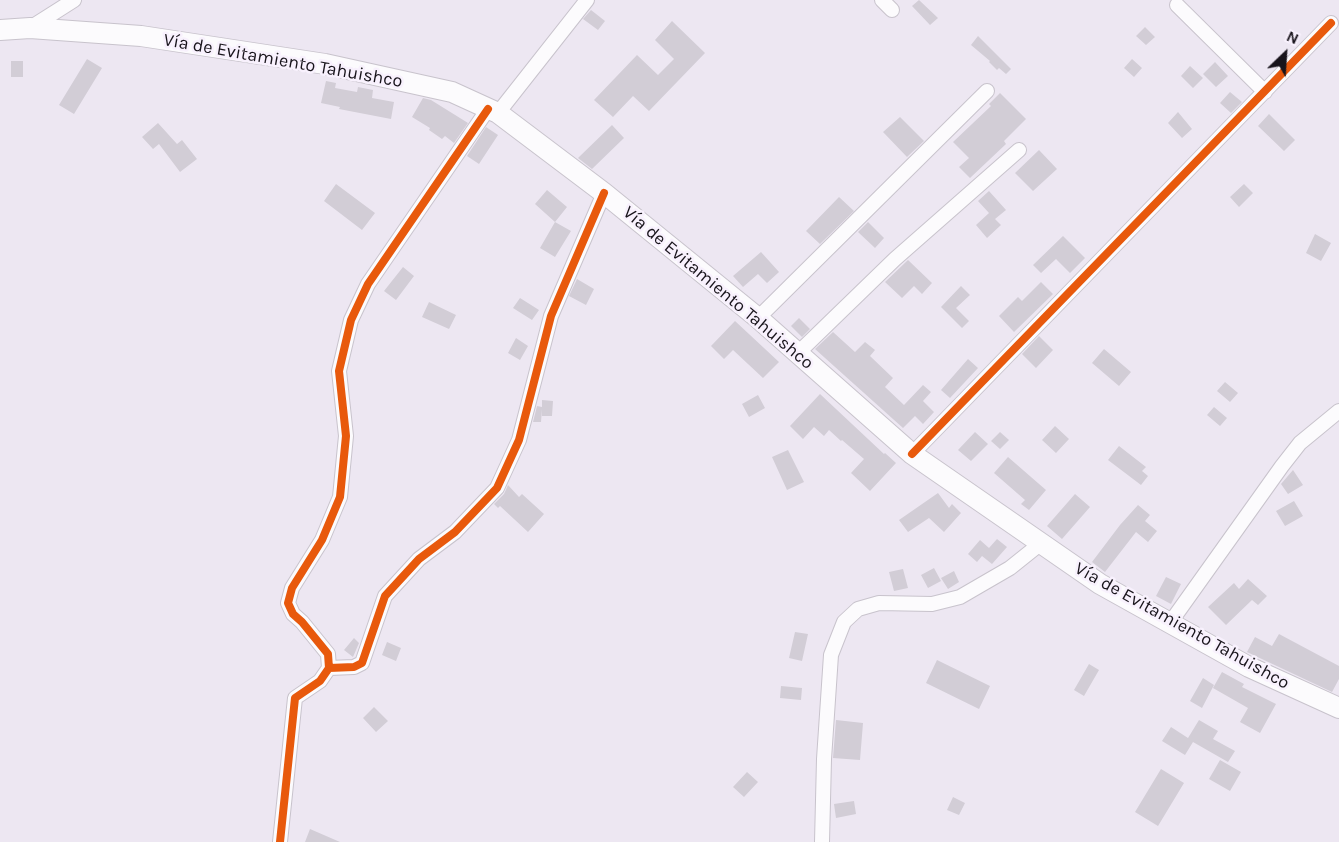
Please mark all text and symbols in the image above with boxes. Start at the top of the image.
north arrow [1255,24,1315,84]
text: N [1284,26,1302,48]
street label: Vía de Evitamiento Tahuishco [162,29,404,93]
street label: Vía de Evitamiento Tahuishco [618,202,818,374]
street label: Vía de Evitamiento Tahuishco [1071,558,1293,694]

